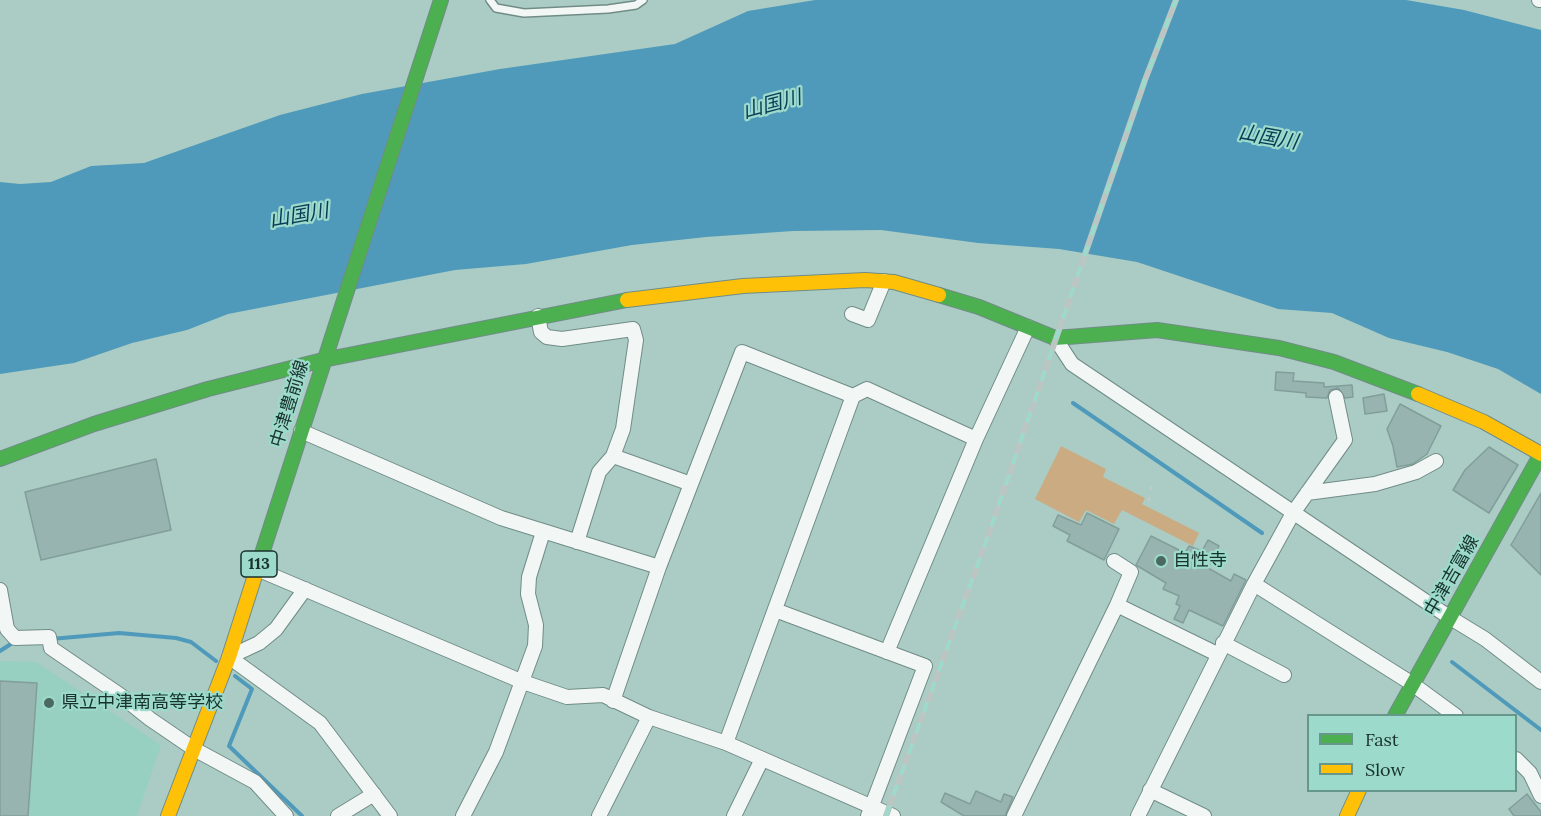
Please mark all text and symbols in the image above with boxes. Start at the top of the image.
water label: 山国川 [740,86,804,124]
water label: 山国川 [1236,121,1300,155]
water label: 山国川 [267,199,331,233]
street label: 中津豊前線 [267,358,313,450]
street label: 中津吉富線 [1420,532,1484,620]
place label: 自性寺 [1173,550,1227,572]
road number: 113 [241,551,277,577]
marker: 自性寺 [1154,554,1168,568]
place label: 県立中津南高等学校 [61,692,223,714]
marker: 県立中津南高等学校 [42,696,56,710]
legend [1307,714,1517,792]
text: Fast [1365,728,1399,751]
text: Slow [1365,758,1405,781]

